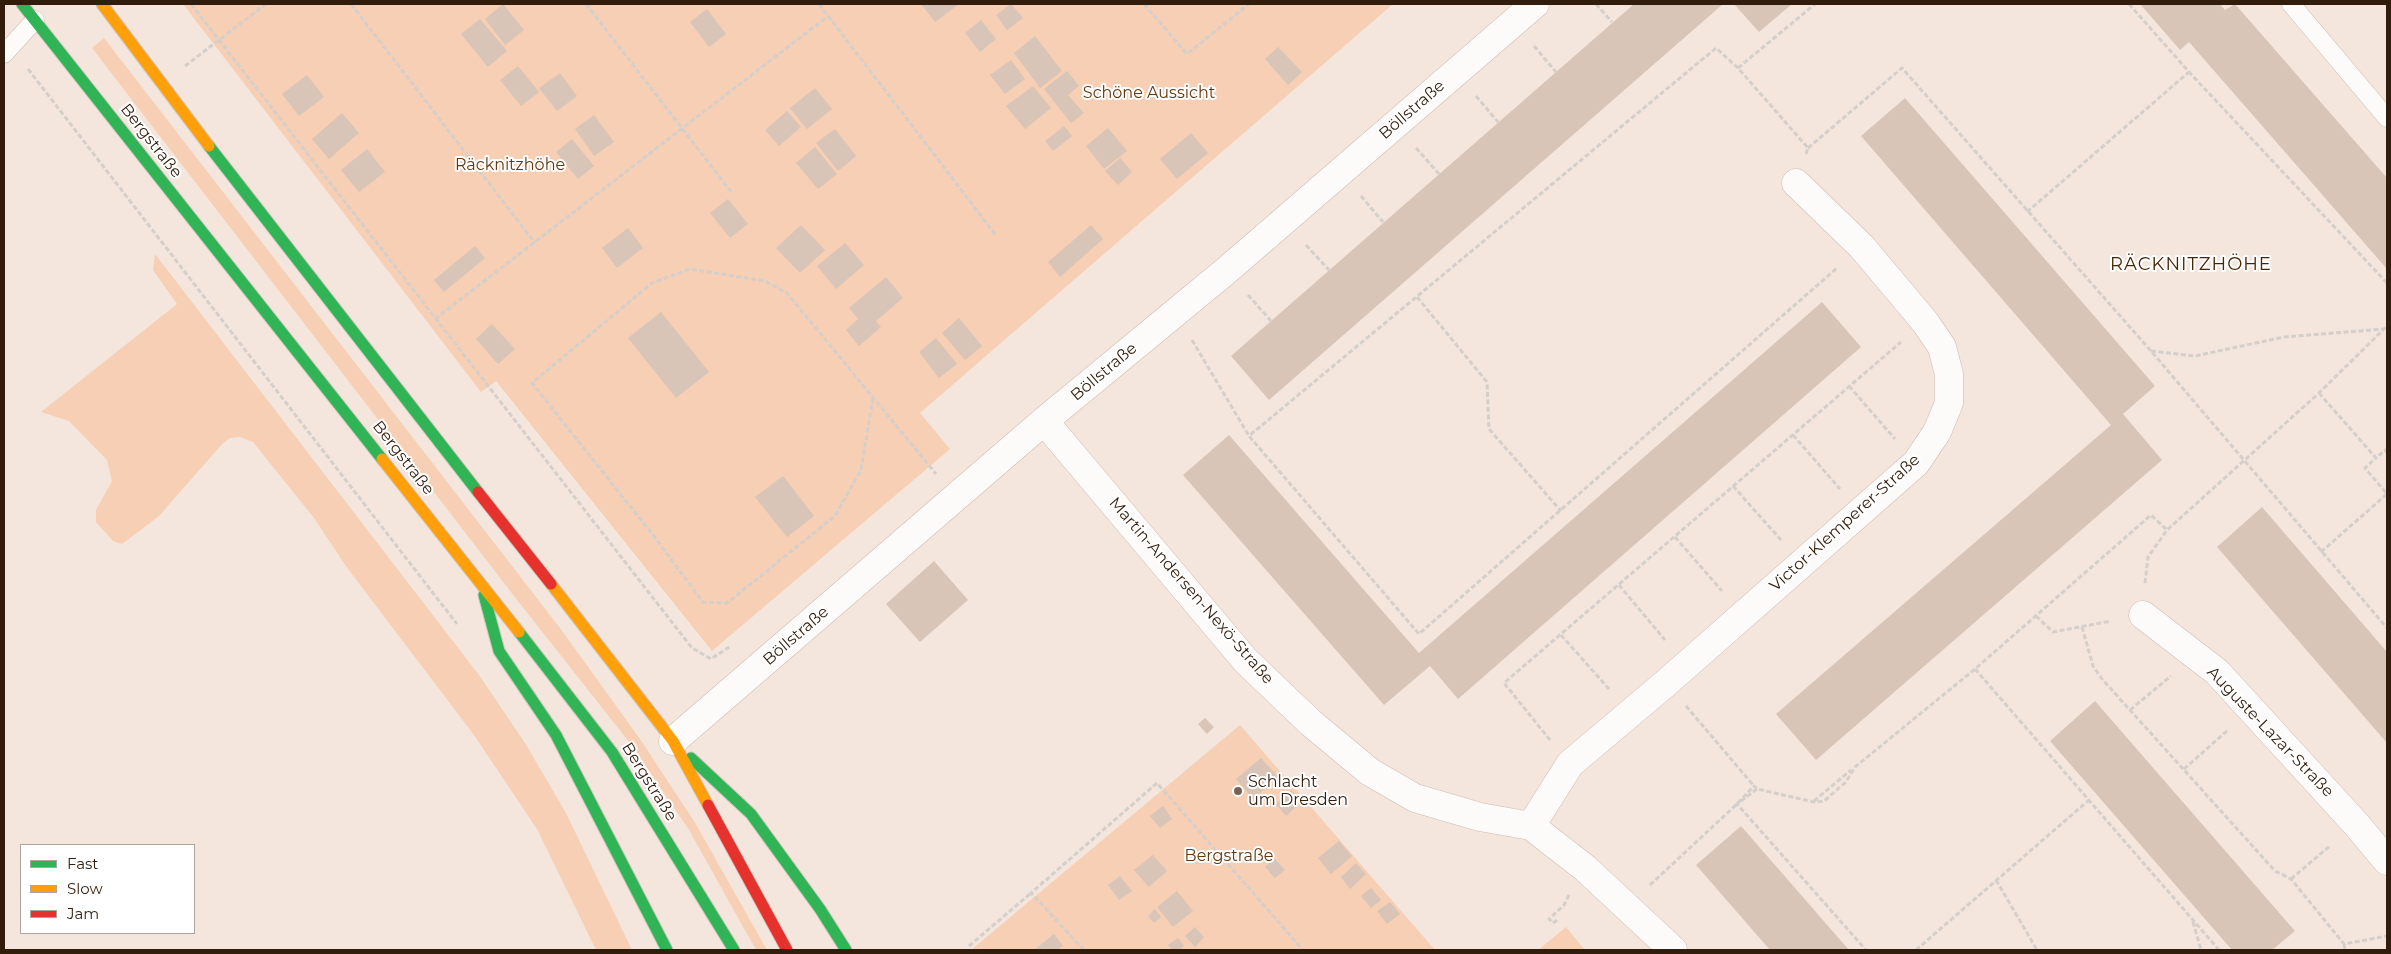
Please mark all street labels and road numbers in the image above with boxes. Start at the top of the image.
street label: Böllstraße [1375,76,1449,144]
street label: Bergstraße [116,100,186,182]
street label: Böllstraße [1067,339,1141,405]
street label: Bergstraße [368,417,438,499]
street label: Victor-Klemperer-Straße [1766,450,1924,596]
street label: Martin-Andersen-Nexö-Straße [1105,494,1277,688]
street label: Böllstraße [759,602,833,670]
street label: Auguste-Lazar-Straße [2203,663,2337,801]
street label: Bergstraße [617,739,681,825]

